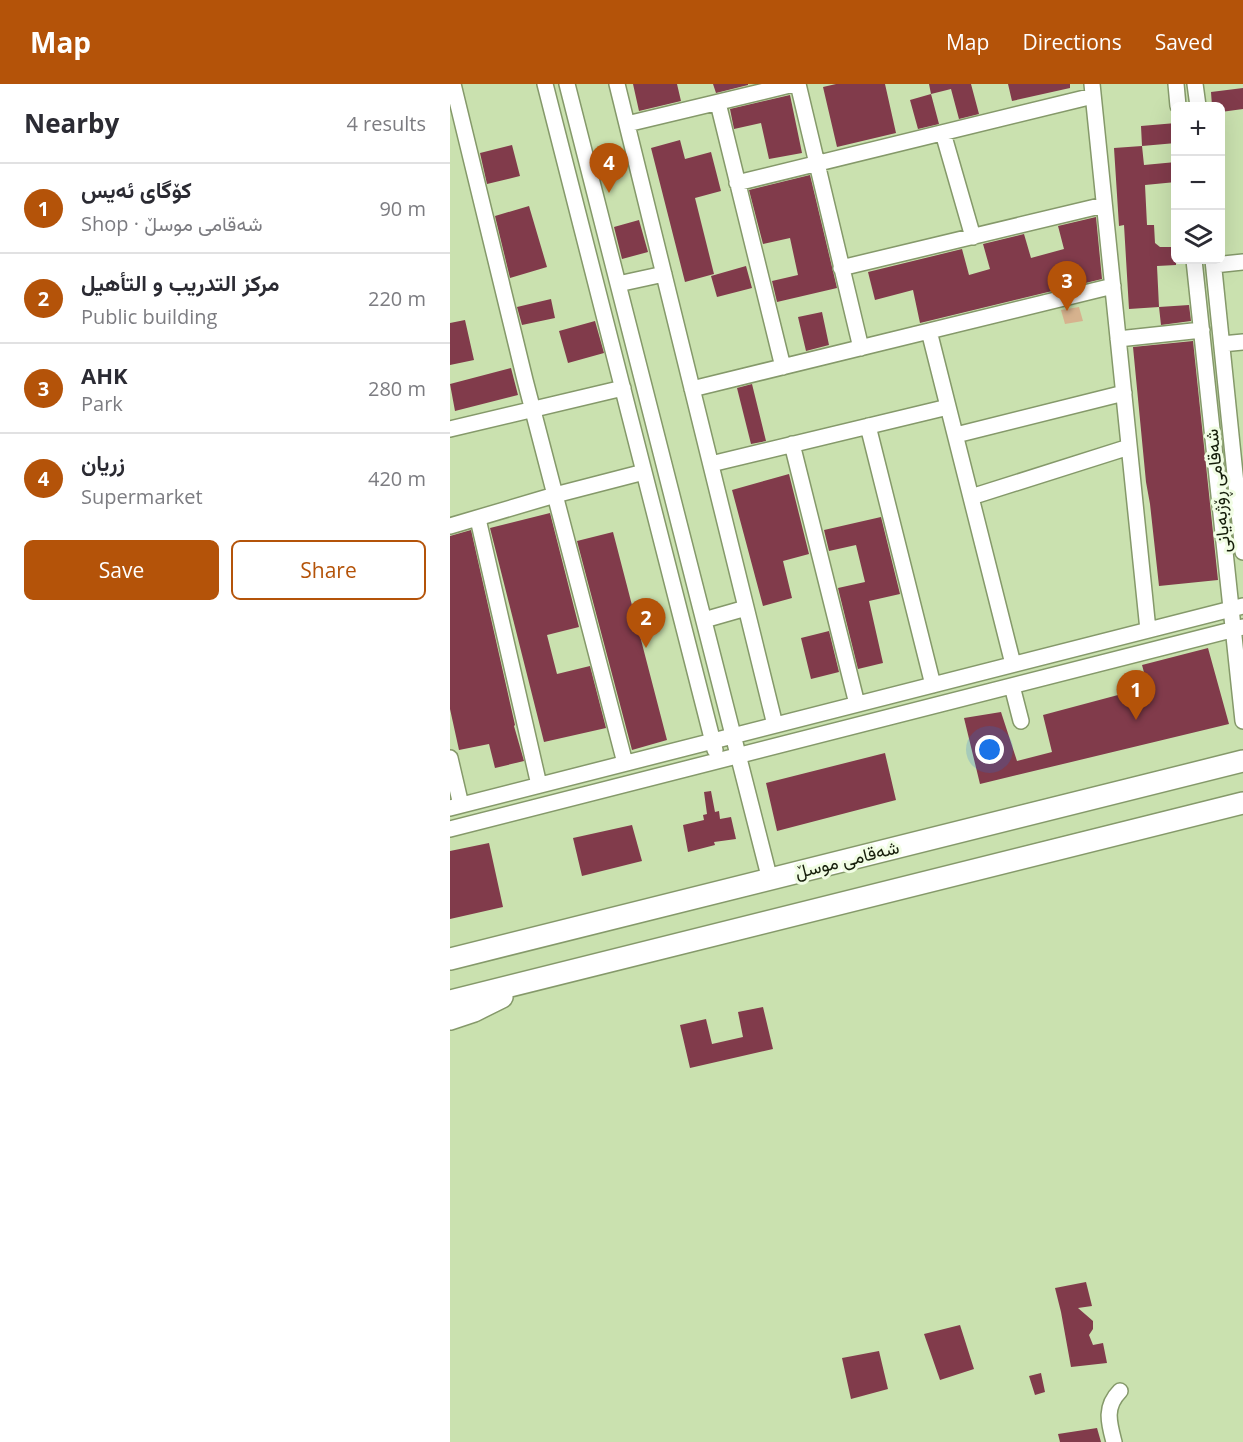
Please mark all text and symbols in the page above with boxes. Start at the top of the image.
text: Map [30,23,91,61]
text: Map [946,28,989,56]
text: Directions [1022,28,1122,56]
text: Saved [1155,28,1213,56]
map controls [1171,102,1225,264]
button: + [1171,102,1225,156]
text: Nearby [24,105,119,141]
text: 4 results [346,110,426,137]
pin: 4 [590,144,628,193]
button: − [1171,156,1225,210]
text: کۆگای ئەیس [81,174,192,204]
text: 1 [38,195,49,222]
text: 90 m [379,195,426,222]
text: Shop · شەقامی موسڵ [81,210,263,237]
button: layers [1171,210,1225,264]
pin: 3 [1048,262,1086,311]
text: مركز التدريب و التأهيل [81,267,280,297]
text: 2 [38,285,49,312]
text: 220 m [368,285,426,312]
text: Public building [81,303,217,330]
text: AHK [81,360,128,390]
text: 3 [38,375,49,402]
text: 280 m [368,375,426,402]
text: Park [81,390,123,417]
street label: شەقامی ڕۆژبەیانی [1199,428,1238,554]
text: زریان [81,447,125,477]
text: 4 [38,465,49,492]
text: 420 m [368,465,426,492]
text: Supermarket [81,483,203,510]
button: Save [24,540,219,600]
button: Share [231,540,426,600]
pin: 2 [626,598,666,648]
pin: 1 [1116,670,1156,720]
your location [975,735,1004,764]
street label: شەقامی موسڵ [792,834,901,884]

